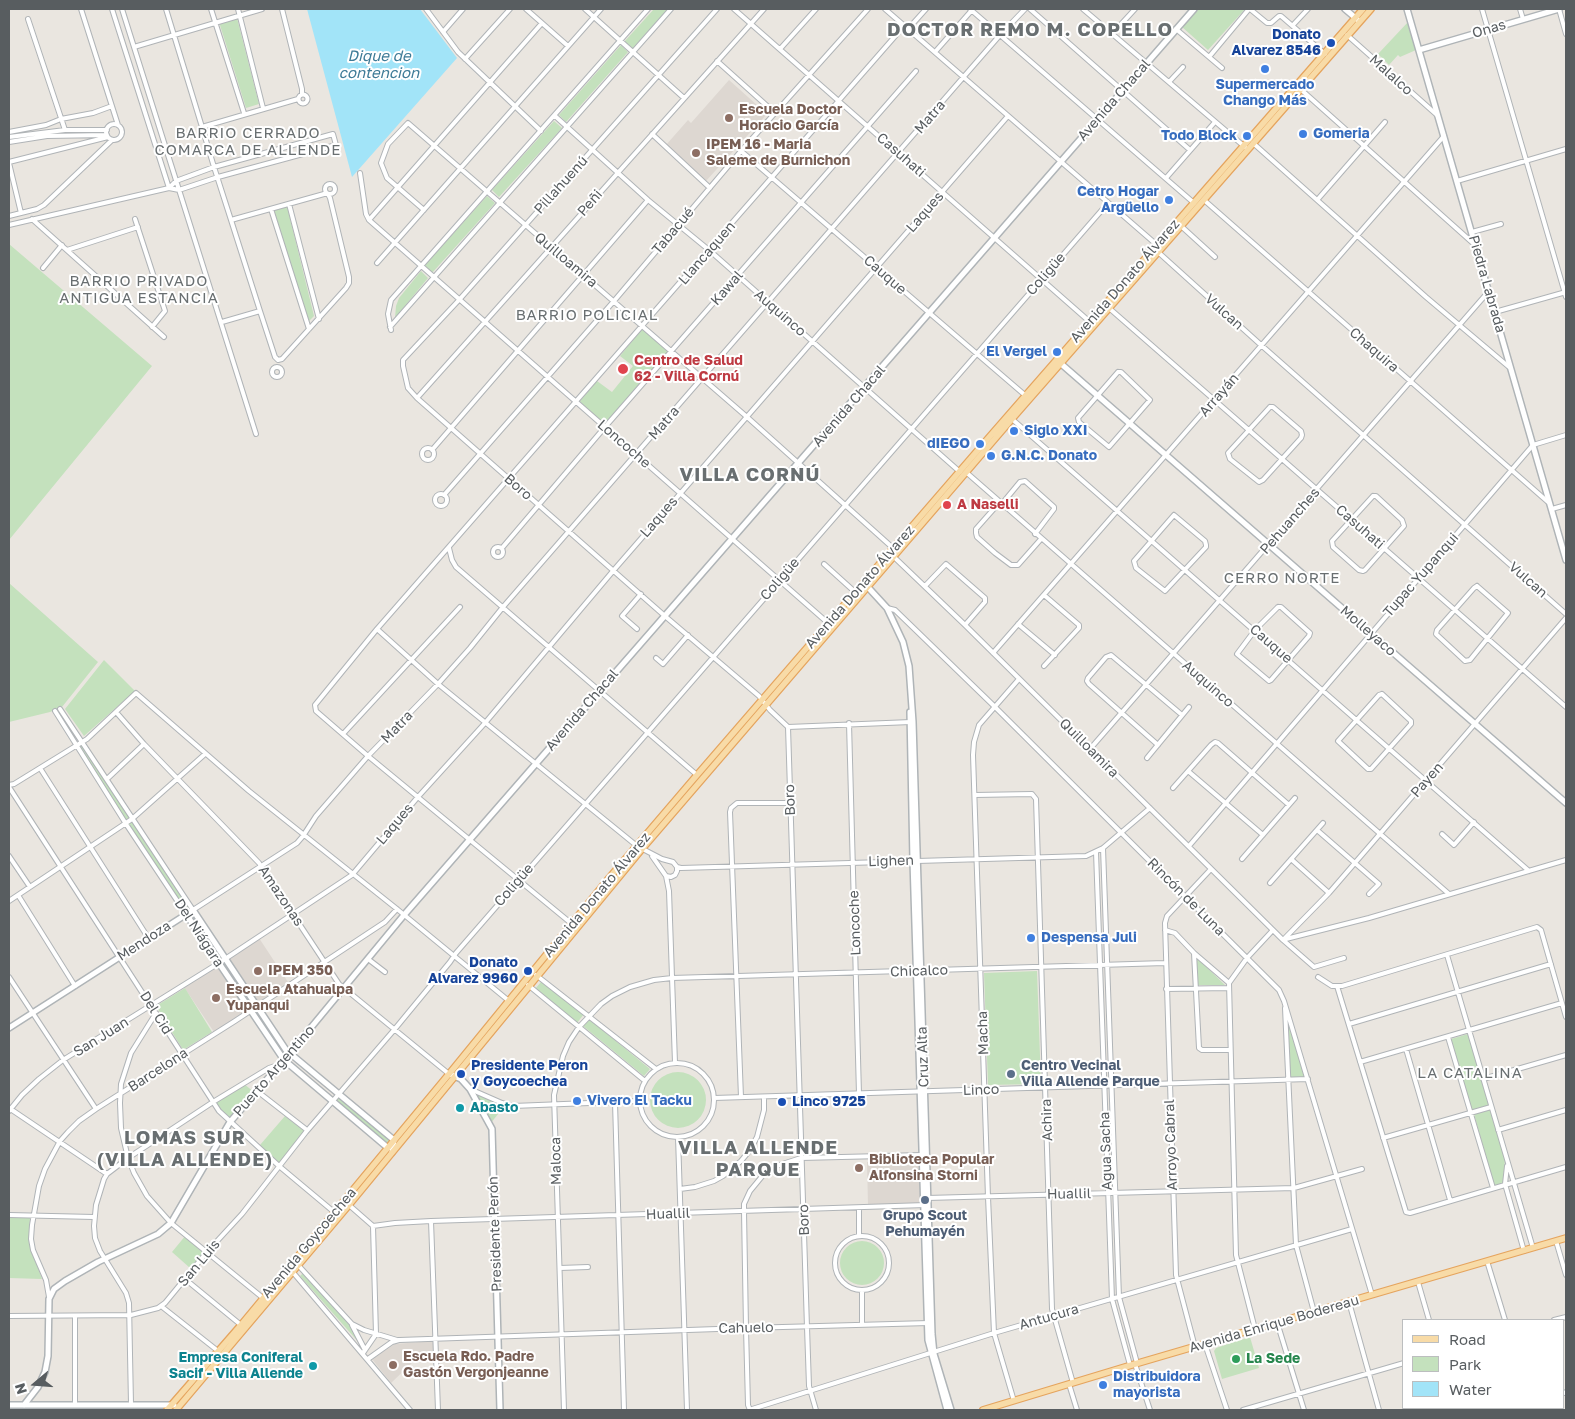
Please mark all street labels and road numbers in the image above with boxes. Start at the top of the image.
street label: Onas [1470,16,1508,42]
street label: Malalco [1366,51,1416,99]
street label: Avenida Chacal [1074,56,1154,144]
street label: Matra [911,97,949,137]
street label: Casuhati [873,129,929,181]
street label: Pillahuenú [531,153,591,217]
street label: Peñi [574,186,606,220]
street label: Laques [903,188,947,236]
street label: Tabacué [649,204,697,258]
street label: Avenida Donato Álvarez [1067,216,1183,346]
street label: Llancaquen [675,218,739,288]
street label: Quilloamira [531,229,601,291]
street label: Piedra Labrada [1465,233,1509,335]
street label: Coligüe [1023,249,1069,299]
street label: Cauque [860,252,910,298]
street label: Kawal [707,267,747,309]
street label: Auquinco [751,286,809,340]
street label: Vulcan [1201,290,1247,334]
street label: Chaquira [1346,324,1402,376]
street label: Avenida Chacal [809,362,889,450]
street label: Arrayán [1196,370,1242,420]
street label: Matra [645,403,683,443]
street label: Loncoche [594,416,654,472]
street label: Boro [501,470,535,504]
street label: Pehuanches [1257,484,1323,558]
street label: Laques [637,493,681,541]
street label: Casuhati [1332,501,1388,553]
street label: Avenida Donato Álvarez [802,522,918,652]
street label: Tupac Yupanqui [1380,529,1462,621]
street label: Coligüe [757,554,803,604]
street label: Vulcan [1505,559,1551,601]
street label: Molleyaco [1337,602,1399,660]
street label: Cauque [1246,621,1296,667]
street label: Auquinco [1179,657,1237,711]
street label: Avenida Chacal [542,666,622,754]
street label: Matra [378,707,416,747]
street label: Quilloamira [1056,715,1122,781]
street label: Payen [1407,759,1447,801]
street label: Boro [781,784,799,816]
street label: Laques [373,800,417,848]
street label: Avenida Donato Álvarez [540,829,654,961]
street label: Lighen [868,852,914,870]
street label: Rincón de Luna [1144,855,1228,939]
street label: Coligüe [491,860,537,910]
street label: Amazonas [255,863,307,929]
street label: Loncoche [845,890,865,956]
street label: Del Niágara [171,896,227,970]
street label: Mendoza [114,917,174,965]
street label: Chicalco [890,962,948,980]
street label: Del Cid [136,988,176,1038]
street label: Macha [974,1011,992,1055]
street label: San Juan [70,1014,132,1060]
street label: Puerto Argentino [230,1022,318,1120]
street label: Cruz Alta [914,1026,932,1088]
street label: Barcelona [125,1045,191,1095]
street label: Linco [963,1081,999,1099]
street label: Achira [1038,1098,1056,1142]
street label: Arroyo Cabral [1161,1099,1181,1191]
street label: Agua Sacha [1096,1111,1116,1191]
street label: Maloca [547,1137,565,1185]
street label: Presidente Perón [485,1176,505,1292]
street label: Avenida Goycoechea [258,1185,360,1301]
street label: Huallil [1047,1185,1091,1203]
street label: Boro [795,1204,813,1236]
street label: Huallil [646,1205,690,1223]
street label: San Luis [174,1236,224,1290]
street label: Avenida Enrique Bodereau [1187,1292,1361,1356]
street label: Antucura [1017,1300,1081,1334]
street label: Cahuelo [718,1319,774,1337]

